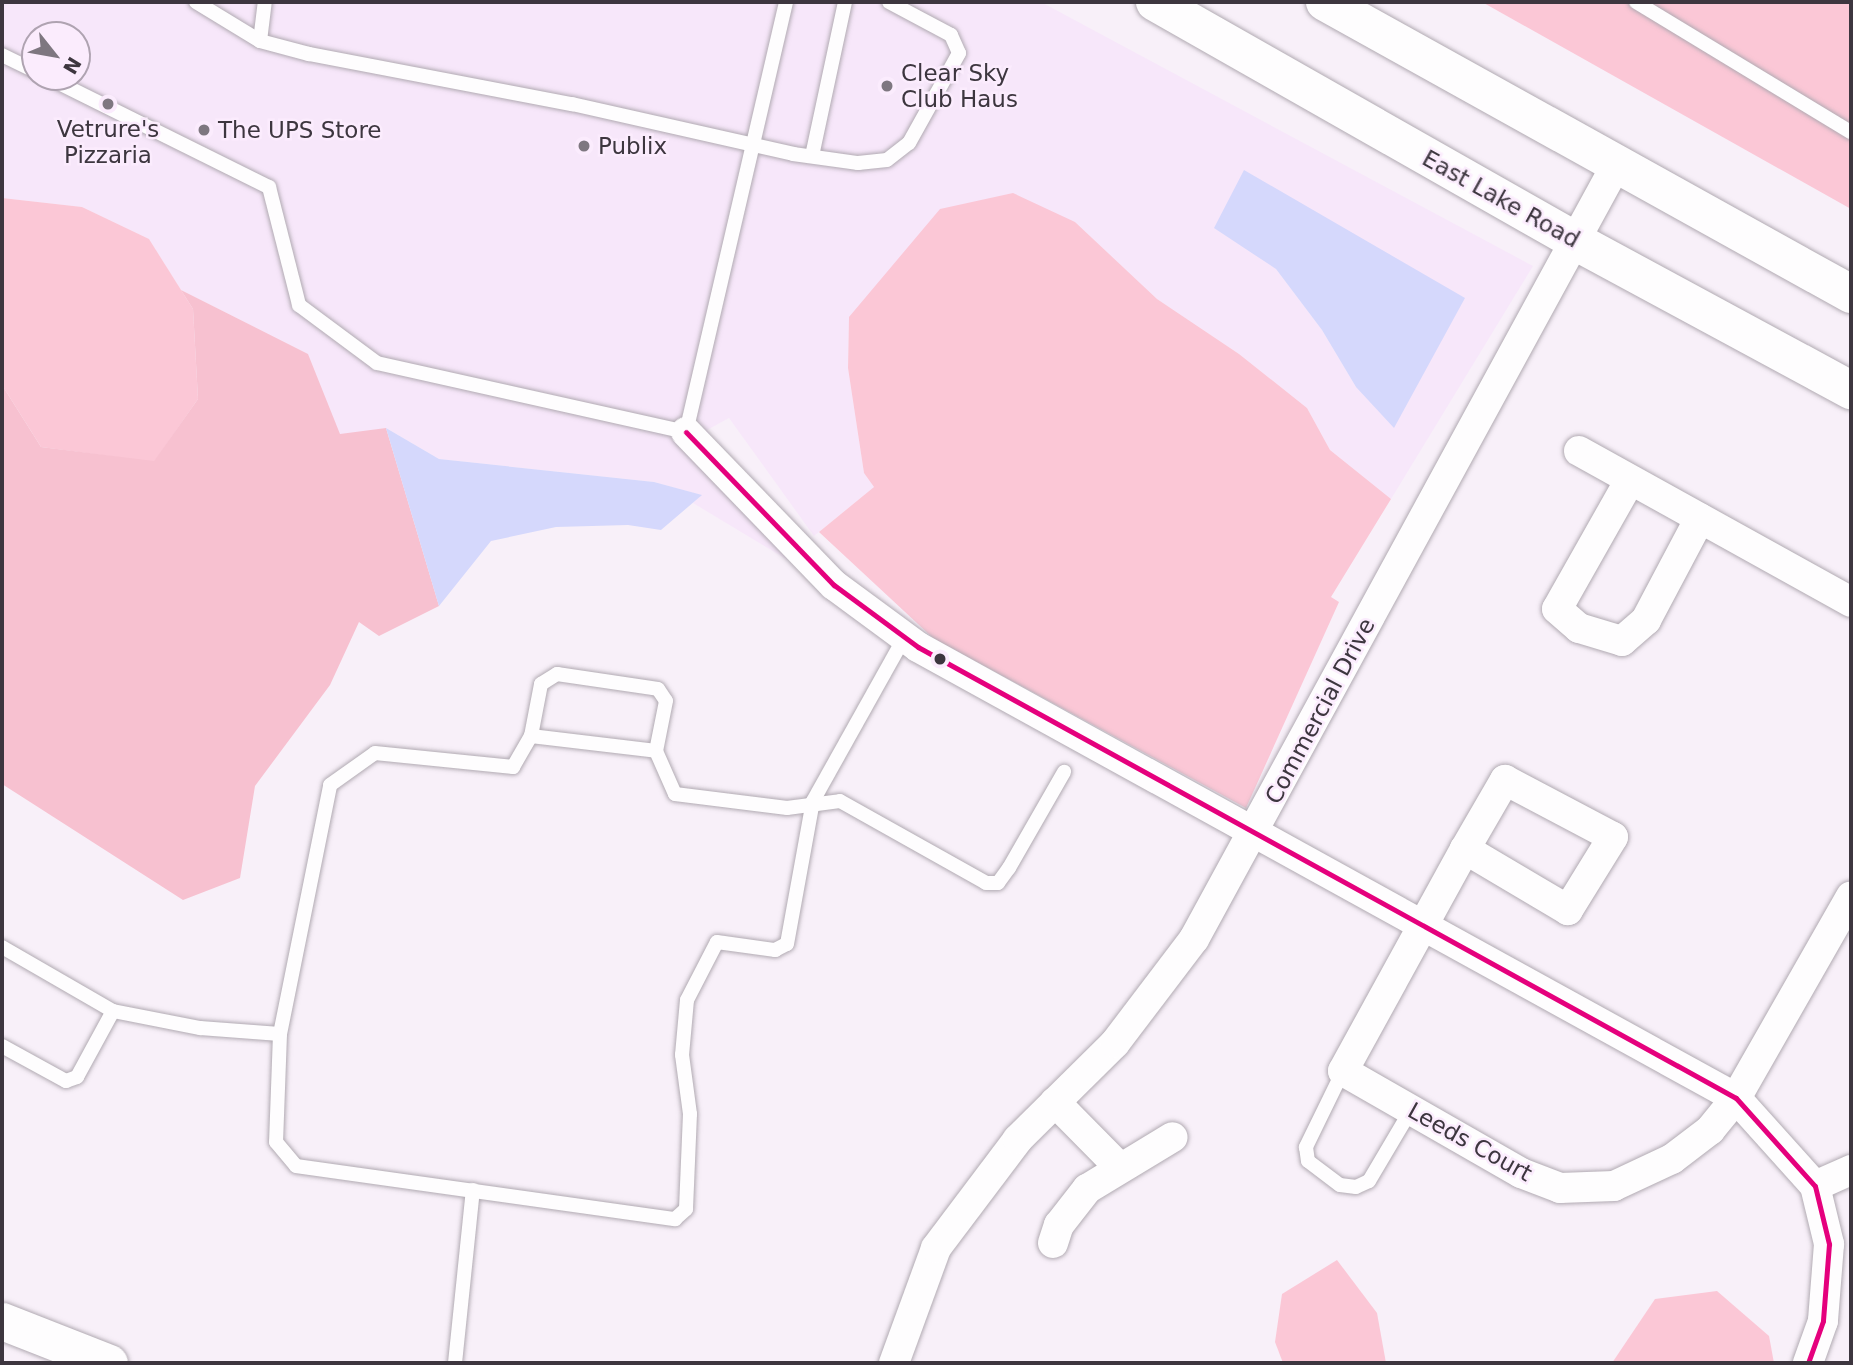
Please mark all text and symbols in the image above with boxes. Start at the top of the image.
north arrow [21,21,91,91]
text: N [59,53,86,78]
place label: Clear Sky Club Haus [901,59,1018,113]
marker: Clear Sky Club Haus [879,78,895,94]
marker: Vetrure's Pizzaria [100,96,116,112]
place label: Vetrure's Pizzaria [57,115,159,169]
place label: The UPS Store [218,116,381,144]
marker: The UPS Store [196,122,212,138]
place label: Publix [598,132,667,160]
marker: Publix [576,138,592,154]
street label: East Lake Road [1418,144,1584,254]
street label: Commercial Drive [1259,613,1381,809]
unlabelled marker [933,652,947,666]
street label: Leeds Court [1403,1097,1537,1187]

